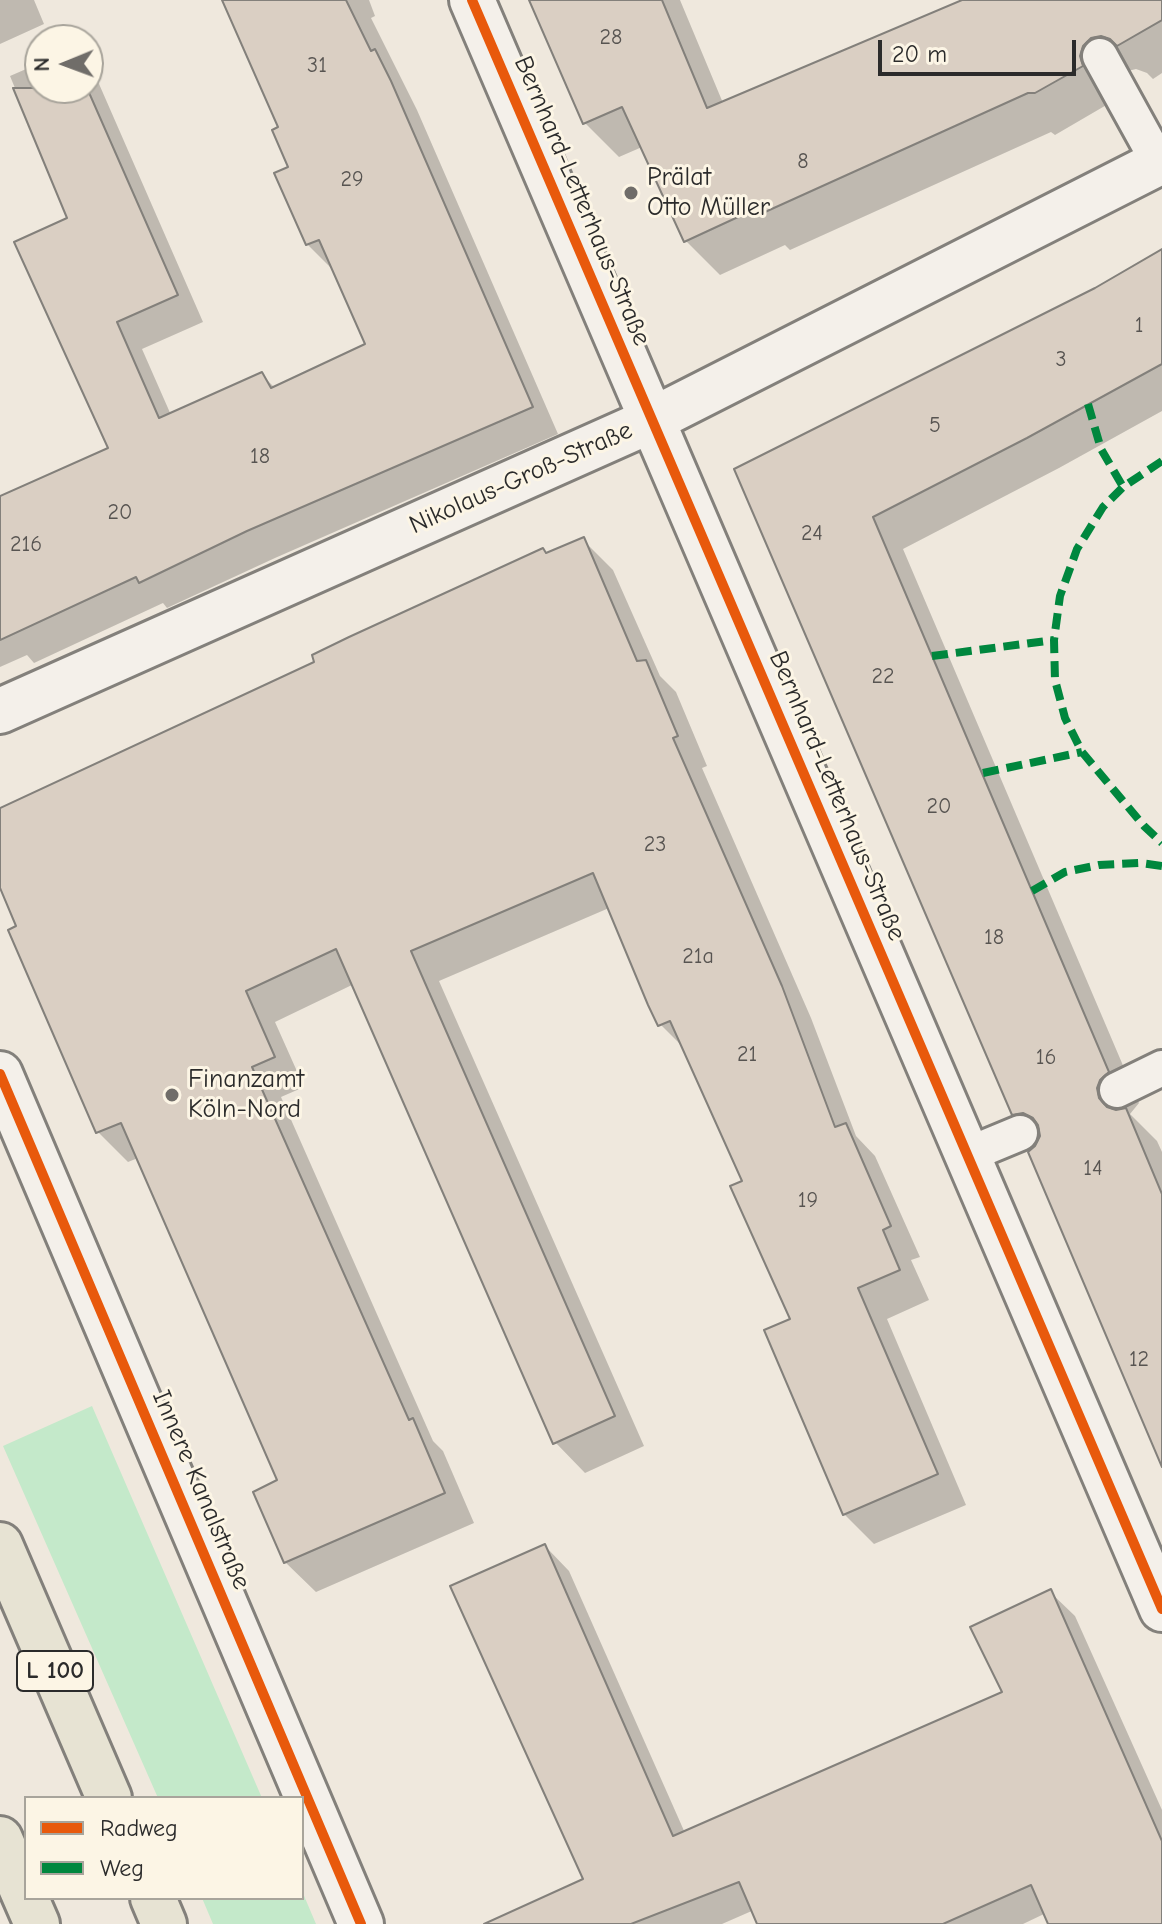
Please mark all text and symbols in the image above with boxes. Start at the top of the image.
north arrow [24,24,104,104]
scale bar [882,24,1080,74]
house number: 28 [600,25,622,51]
text: 20 m [892,40,947,68]
street label: Bernhard-Letterhaus-Straße [507,51,657,351]
house number: 31 [307,53,327,79]
text: N [29,57,55,72]
house number: 8 [797,149,809,175]
place label: Prälat Otto Müller [647,162,770,224]
house number: 29 [340,167,364,193]
marker: Prälat Otto Müller [622,184,640,202]
house number: 1 [1135,313,1143,339]
house number: 3 [1055,347,1067,373]
house number: 5 [929,413,941,439]
street label: Nikolaus-Groß-Straße [405,415,637,541]
house number: 18 [250,444,270,470]
house number: 20 [108,500,132,526]
house number: 24 [801,521,823,547]
house number: 216 [10,532,42,558]
street label: Bernhard-Letterhaus-Straße [762,646,912,946]
house number: 22 [871,664,895,690]
house number: 20 [927,794,951,820]
house number: 23 [644,832,666,858]
house number: 18 [984,925,1004,951]
house number: 21a [682,944,714,970]
house number: 21 [737,1042,757,1068]
house number: 16 [1036,1045,1056,1071]
place label: Finanzamt Köln-Nord [188,1064,304,1126]
marker: Finanzamt Köln-Nord [163,1086,181,1104]
house number: 14 [1083,1156,1103,1182]
house number: 19 [798,1188,818,1214]
house number: 12 [1129,1347,1149,1373]
street label: Innere Kanalstraße [145,1386,257,1594]
road number: L 100 [17,1651,93,1691]
legend [24,1796,304,1900]
text: Radweg [100,1814,178,1842]
text: Weg [100,1854,144,1882]

